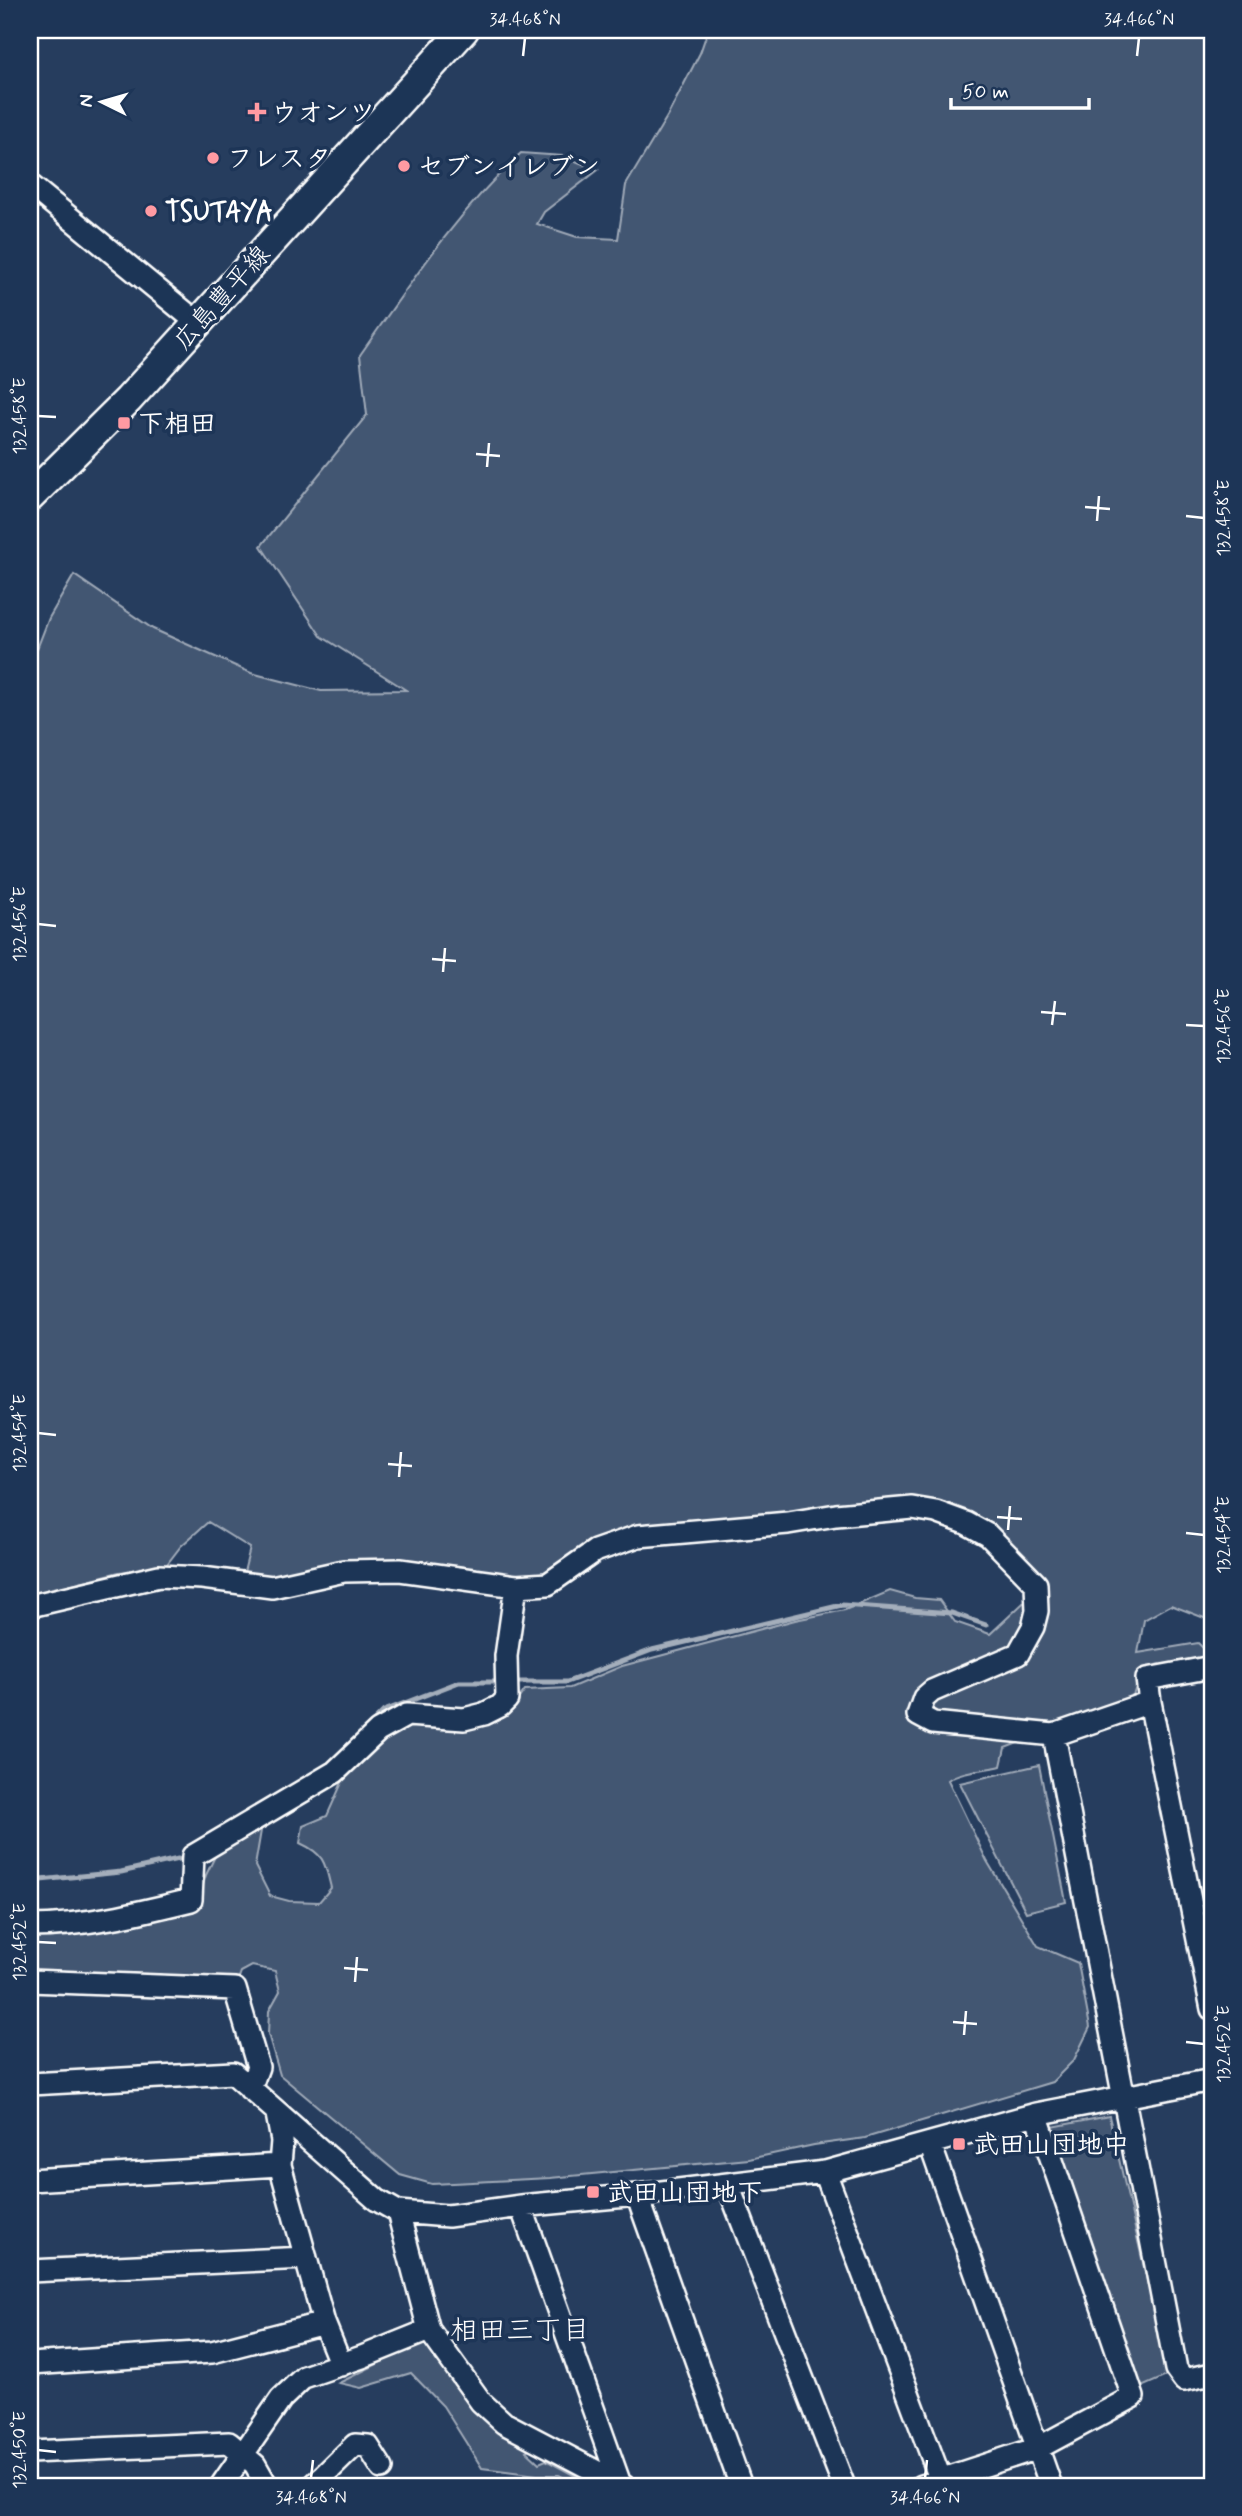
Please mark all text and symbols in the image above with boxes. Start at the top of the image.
text: 34.468°N [489,8,561,32]
text: 34.466°N [1104,8,1174,32]
north arrow [66,66,136,136]
scale bar [951,66,1090,110]
text: 50 m [962,78,1009,106]
text: N [74,93,100,108]
place label: ウオンツ [271,97,375,131]
marker: ウオンツ [249,104,265,120]
place label: フレスタ [227,143,332,177]
marker: フレスタ [205,150,221,166]
place label: セブンイレブン [418,151,600,185]
marker: セブンイレブン [396,158,412,174]
place label: TSUTAYA [165,196,273,230]
marker: TSUTAYA [143,203,159,219]
street label: 広島豊平線 [166,239,279,358]
text: 132.458°E [8,377,32,455]
place label: 下相田 [138,408,216,442]
marker: 下相田 [116,415,132,431]
text: 132.458°E [1212,479,1236,557]
text: 132.456°E [8,886,32,962]
text: 132.456°E [1212,988,1236,1064]
text: 132.454°E [8,1394,32,1472]
text: 132.454°E [1212,1496,1236,1574]
text: 132.452°E [8,1903,32,1981]
text: 132.452°E [1212,2005,1236,2083]
place label: 武田山団地中 [973,2129,1129,2163]
marker: 武田山団地中 [951,2136,967,2152]
place label: 武田山団地下 [607,2177,763,2211]
marker: 武田山団地下 [585,2184,601,2200]
district label: 相田三丁目 [450,2313,590,2350]
text: 132.450°E [8,2411,32,2489]
text: 34.468°N [275,2486,347,2510]
text: 34.466°N [890,2486,960,2510]

